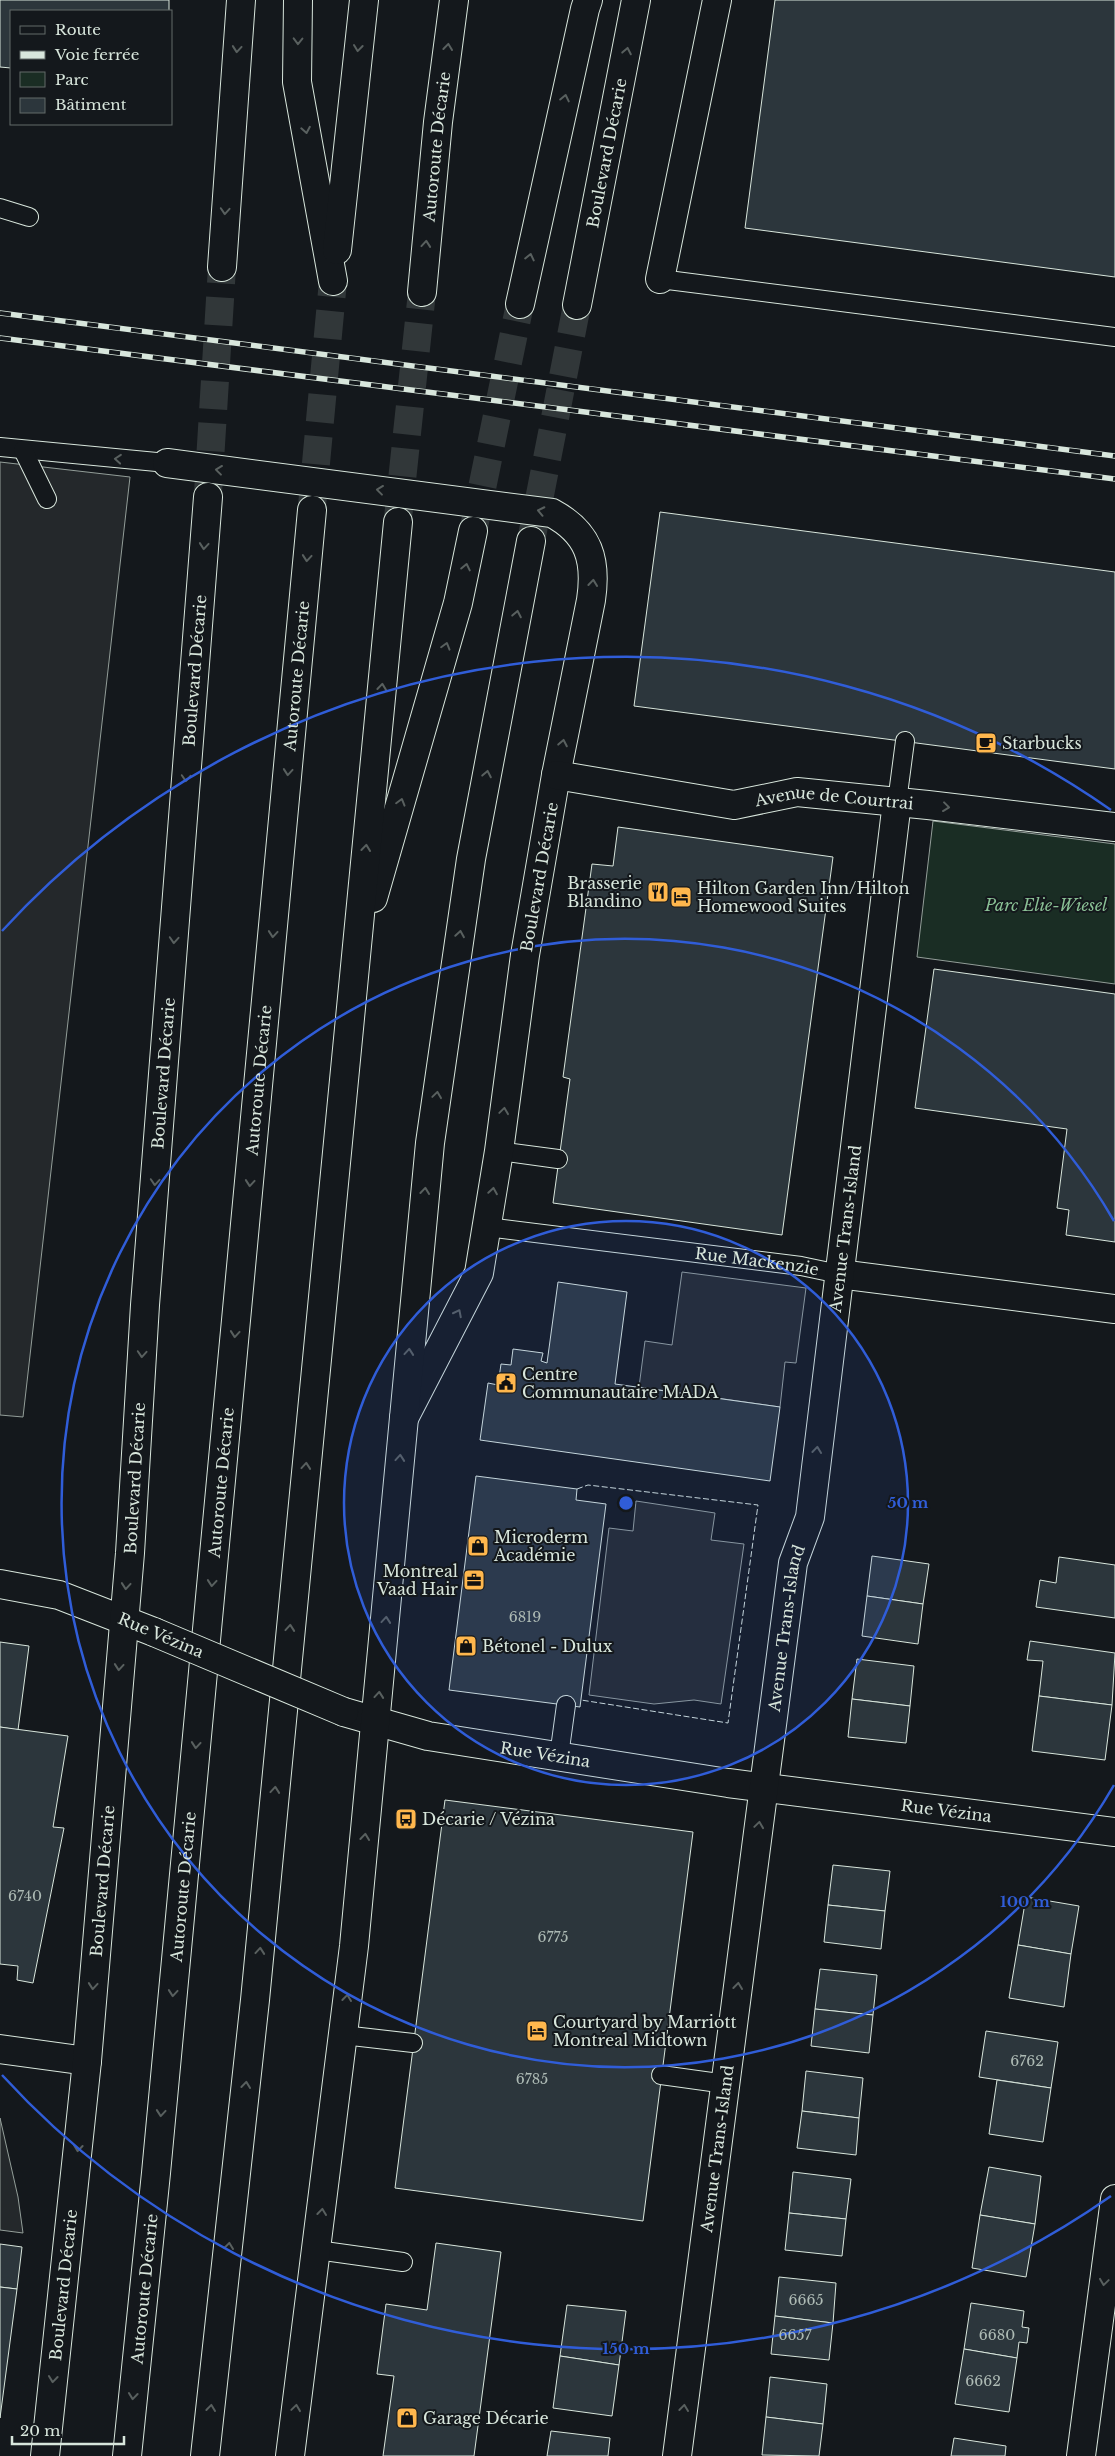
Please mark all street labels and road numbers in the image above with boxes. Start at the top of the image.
street label: Autoroute Décarie [419,70,455,224]
street label: Boulevard Décarie [582,76,631,229]
street label: Boulevard Décarie [179,594,210,747]
street label: Autoroute Décarie [279,600,313,753]
street label: Avenue de Courtrai [752,782,915,814]
street label: Boulevard Décarie [516,800,562,954]
street label: Boulevard Décarie [147,997,179,1150]
street label: Autoroute Décarie [241,1004,276,1157]
street label: Avenue Trans-Island [825,1144,865,1315]
street label: Rue Mackenzie [694,1243,821,1280]
street label: Boulevard Décarie [120,1402,149,1555]
street label: Autoroute Décarie [204,1406,238,1560]
street label: Avenue Trans-Island [764,1542,809,1714]
street label: Rue Vézina [115,1608,207,1662]
street label: Rue Vézina [499,1737,592,1771]
street label: Rue Vézina [900,1795,993,1826]
street label: Boulevard Décarie [86,1804,119,1957]
street label: Autoroute Décarie [166,1811,200,1964]
street label: Avenue Trans-Island [696,2064,738,2234]
street label: Boulevard Décarie [45,2208,81,2362]
street label: Autoroute Décarie [126,2213,162,2366]

